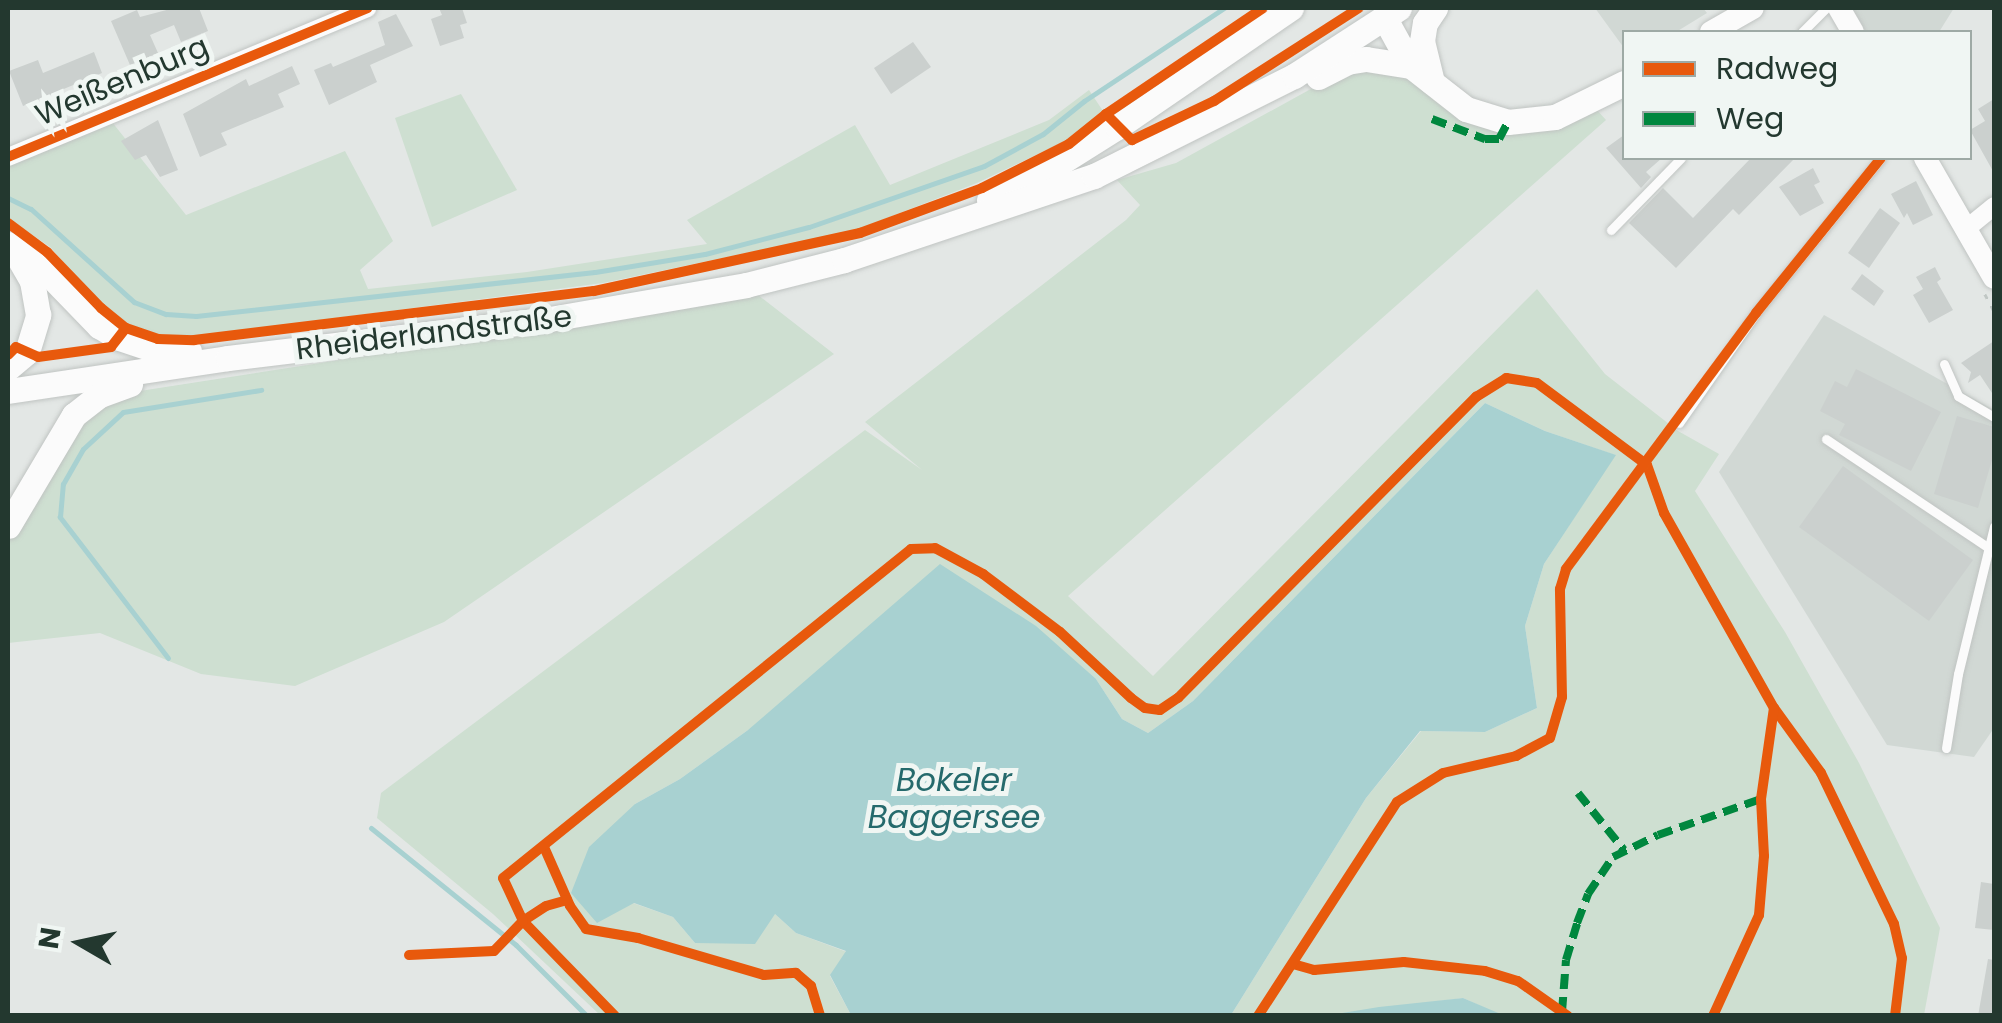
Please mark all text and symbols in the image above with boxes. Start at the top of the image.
street label: Weißenburg [30,28,214,134]
legend [1622,30,1972,160]
text: Radweg [1716,47,1838,90]
text: Weg [1716,97,1784,140]
street label: Rheiderlandstraße [294,298,574,368]
water label: Bokeler Baggersee [868,762,1040,837]
north arrow [30,893,130,993]
text: N [29,925,71,952]

